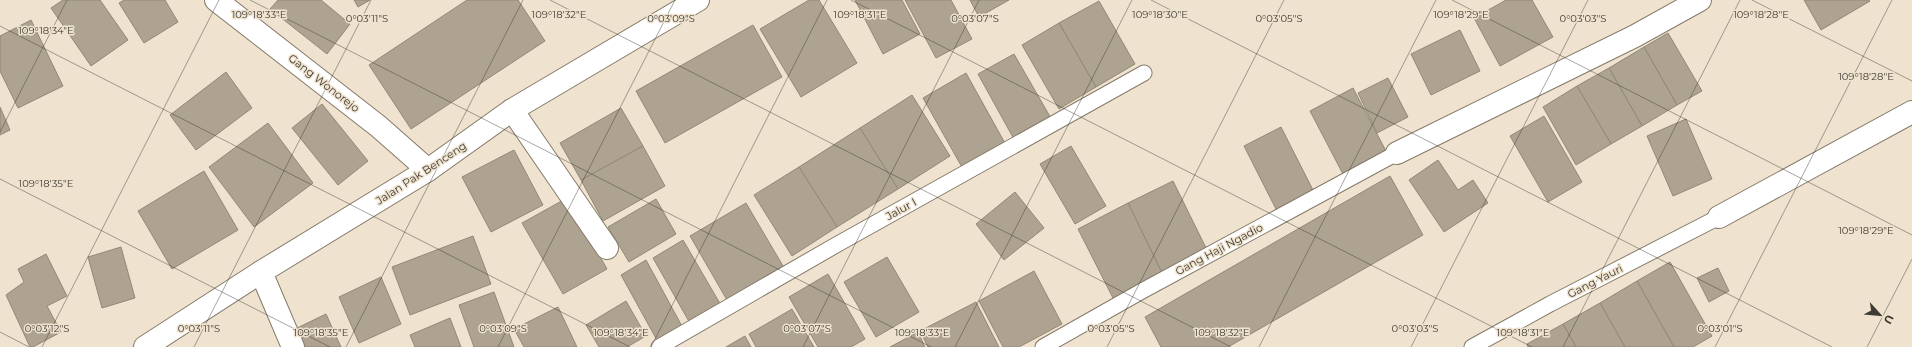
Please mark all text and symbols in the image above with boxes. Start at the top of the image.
text: 109°18'33"E [232,8,287,21]
text: 109°18'32"E [532,8,587,21]
text: 109°18'31"E [834,8,887,21]
text: 109°18'30"E [1132,8,1188,21]
text: 109°18'29"E [1433,8,1489,21]
text: 109°18'28"E [1733,8,1789,21]
text: 0°03'11"S [346,12,388,25]
text: 0°03'09"S [647,12,695,25]
text: 0°03'07"S [951,12,999,25]
text: 0°03'05"S [1255,12,1303,25]
text: 0°03'03"S [1560,12,1606,25]
text: 109°18'34"E [18,24,74,37]
street label: Gang Wonorejo [286,51,362,115]
text: 109°18'28"E [1838,70,1894,83]
street label: Jalan Pak Benceng [372,138,469,208]
text: 109°18'35"E [19,177,74,190]
street label: Jalur I [882,195,919,224]
street label: Gang Haji Ngadio [1173,220,1265,278]
text: 109°18'29"E [1838,224,1894,237]
street label: Gang Yauri [1565,261,1625,301]
north arrow [1860,295,1900,335]
text: U [1881,312,1897,327]
text: 0°03'12"S [25,322,69,335]
text: 0°03'11"S [178,322,220,335]
text: 0°03'09"S [479,322,527,335]
text: 0°03'07"S [783,322,831,335]
text: 0°03'05"S [1087,322,1135,335]
text: 0°03'03"S [1392,322,1438,335]
text: 0°03'01"S [1697,322,1743,335]
text: 109°18'35"E [294,326,349,339]
text: 109°18'34"E [593,326,649,339]
text: 109°18'33"E [895,326,950,339]
text: 109°18'32"E [1195,326,1250,339]
text: 109°18'31"E [1497,326,1550,339]

